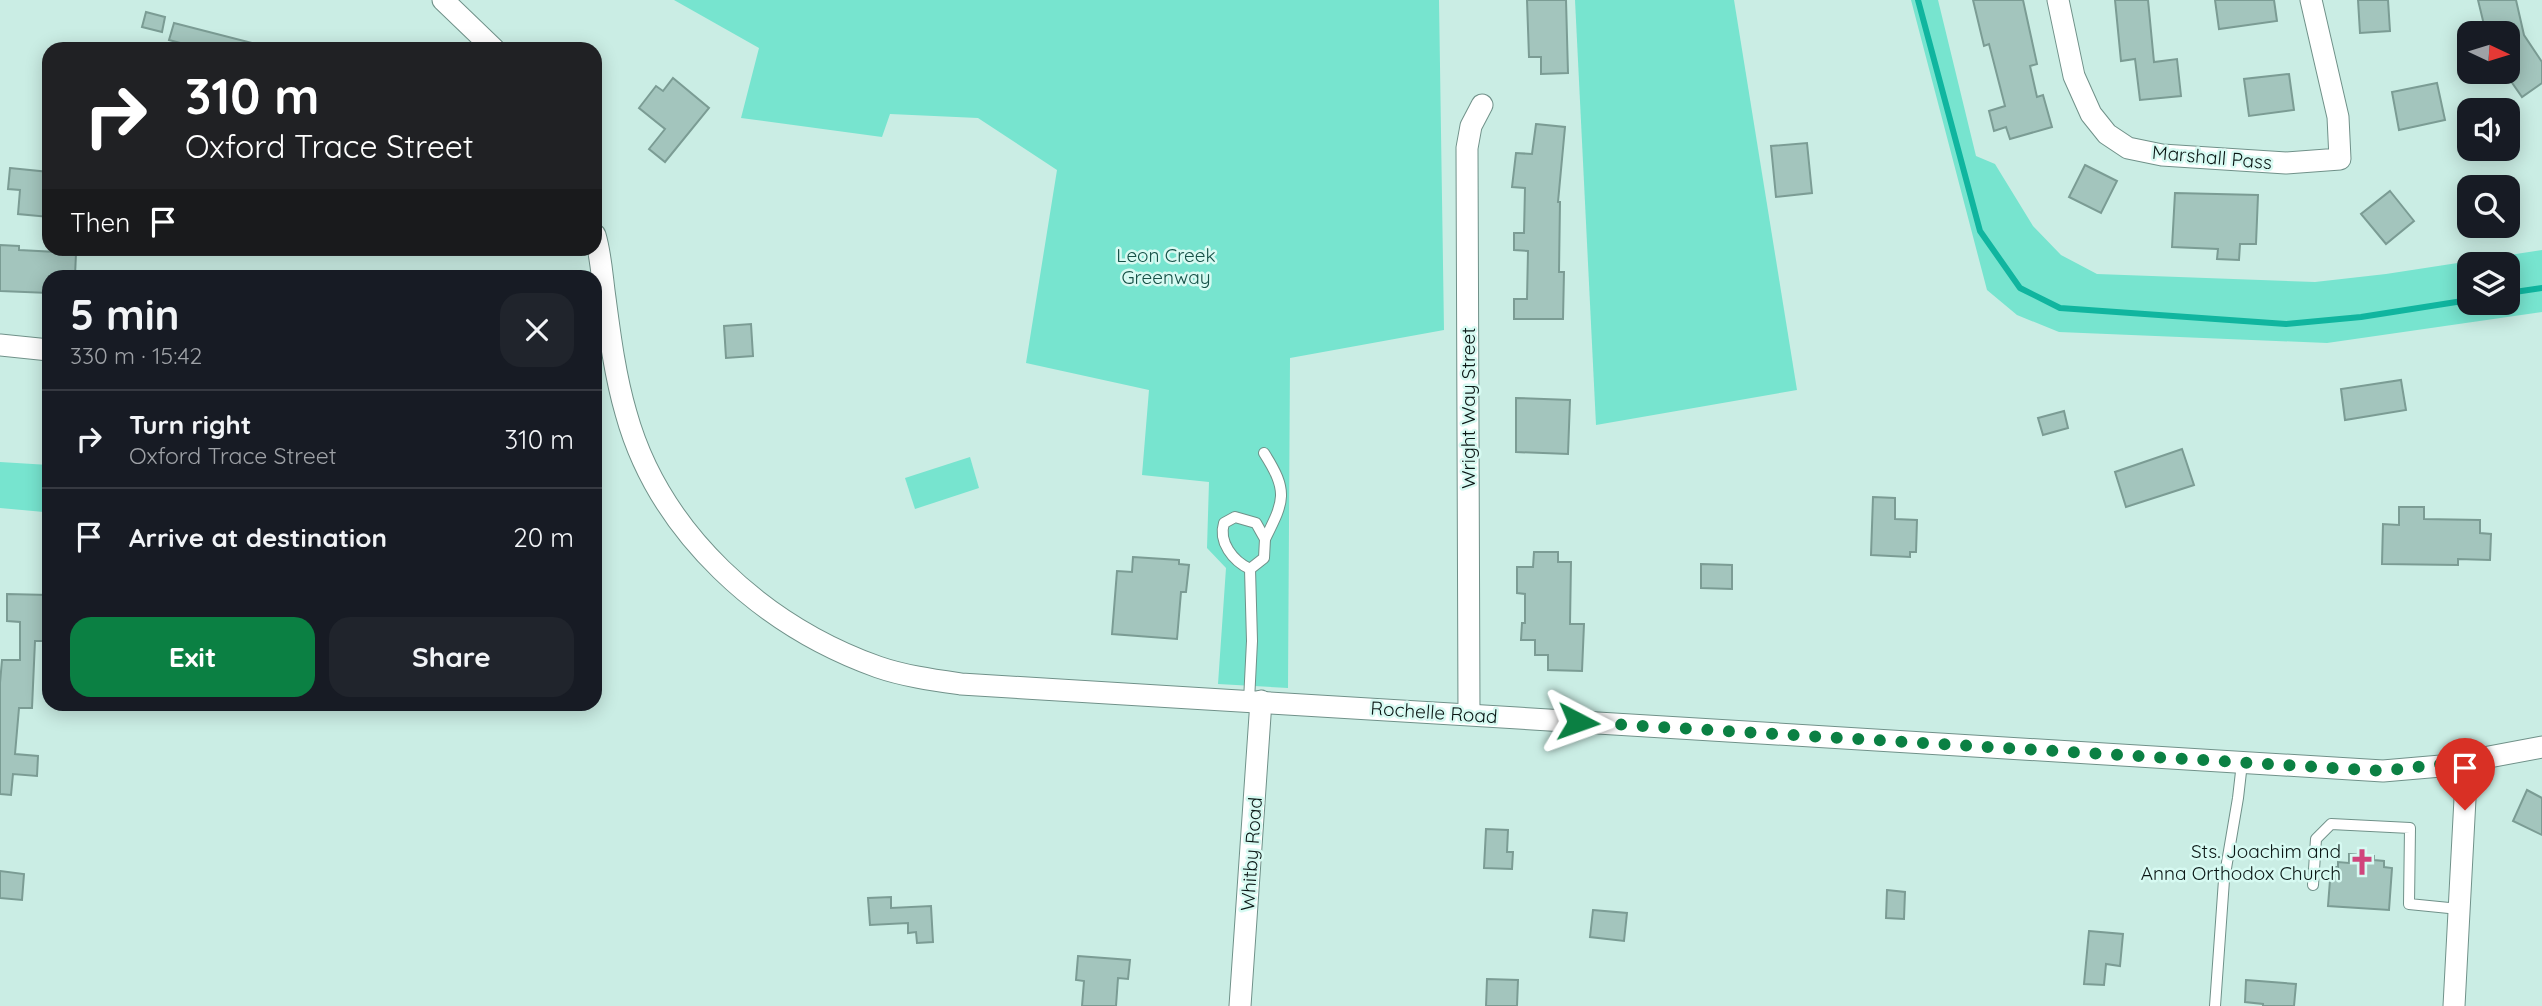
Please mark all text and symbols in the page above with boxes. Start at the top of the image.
north arrow [2457,21,2520,84]
map controls [2457,21,2520,315]
text: 310 m [185,65,319,126]
icon: right [70,70,161,161]
button: sound [2457,98,2520,161]
text: Oxford Trace Street [185,126,474,166]
street label: Marshall Pass [2151,140,2273,174]
button: search [2457,175,2520,238]
icon: arrive [144,203,182,241]
text: Then [70,206,130,239]
park label: Leon Creek Greenway [1116,243,1216,289]
button: layers [2457,252,2520,315]
text: 5 min [70,288,180,341]
button: close [500,293,574,367]
street label: Wright Way Street [1456,327,1480,489]
text: 330 m · 15:42 [70,341,202,370]
text: Turn right [129,408,251,441]
icon: right [70,420,108,458]
text: 310 m [504,423,574,456]
text: Oxford Trace Street [129,441,336,470]
icon: arrive [70,518,108,556]
text: Arrive at destination [129,521,387,554]
text: 20 m [513,521,574,554]
button: Exit [70,617,315,697]
button: Share [329,617,574,697]
position arrow [1541,685,1615,759]
street label: Rochelle Road [1370,696,1498,728]
pin [2435,738,2495,810]
icon: arrive [2446,749,2484,787]
street label: Whitby Road [1235,796,1267,912]
place label: Sts. Joachim and Anna Orthodox Church [2141,839,2341,885]
church icon: Sts. Joachim and Anna Orthodox Church [2347,847,2377,877]

